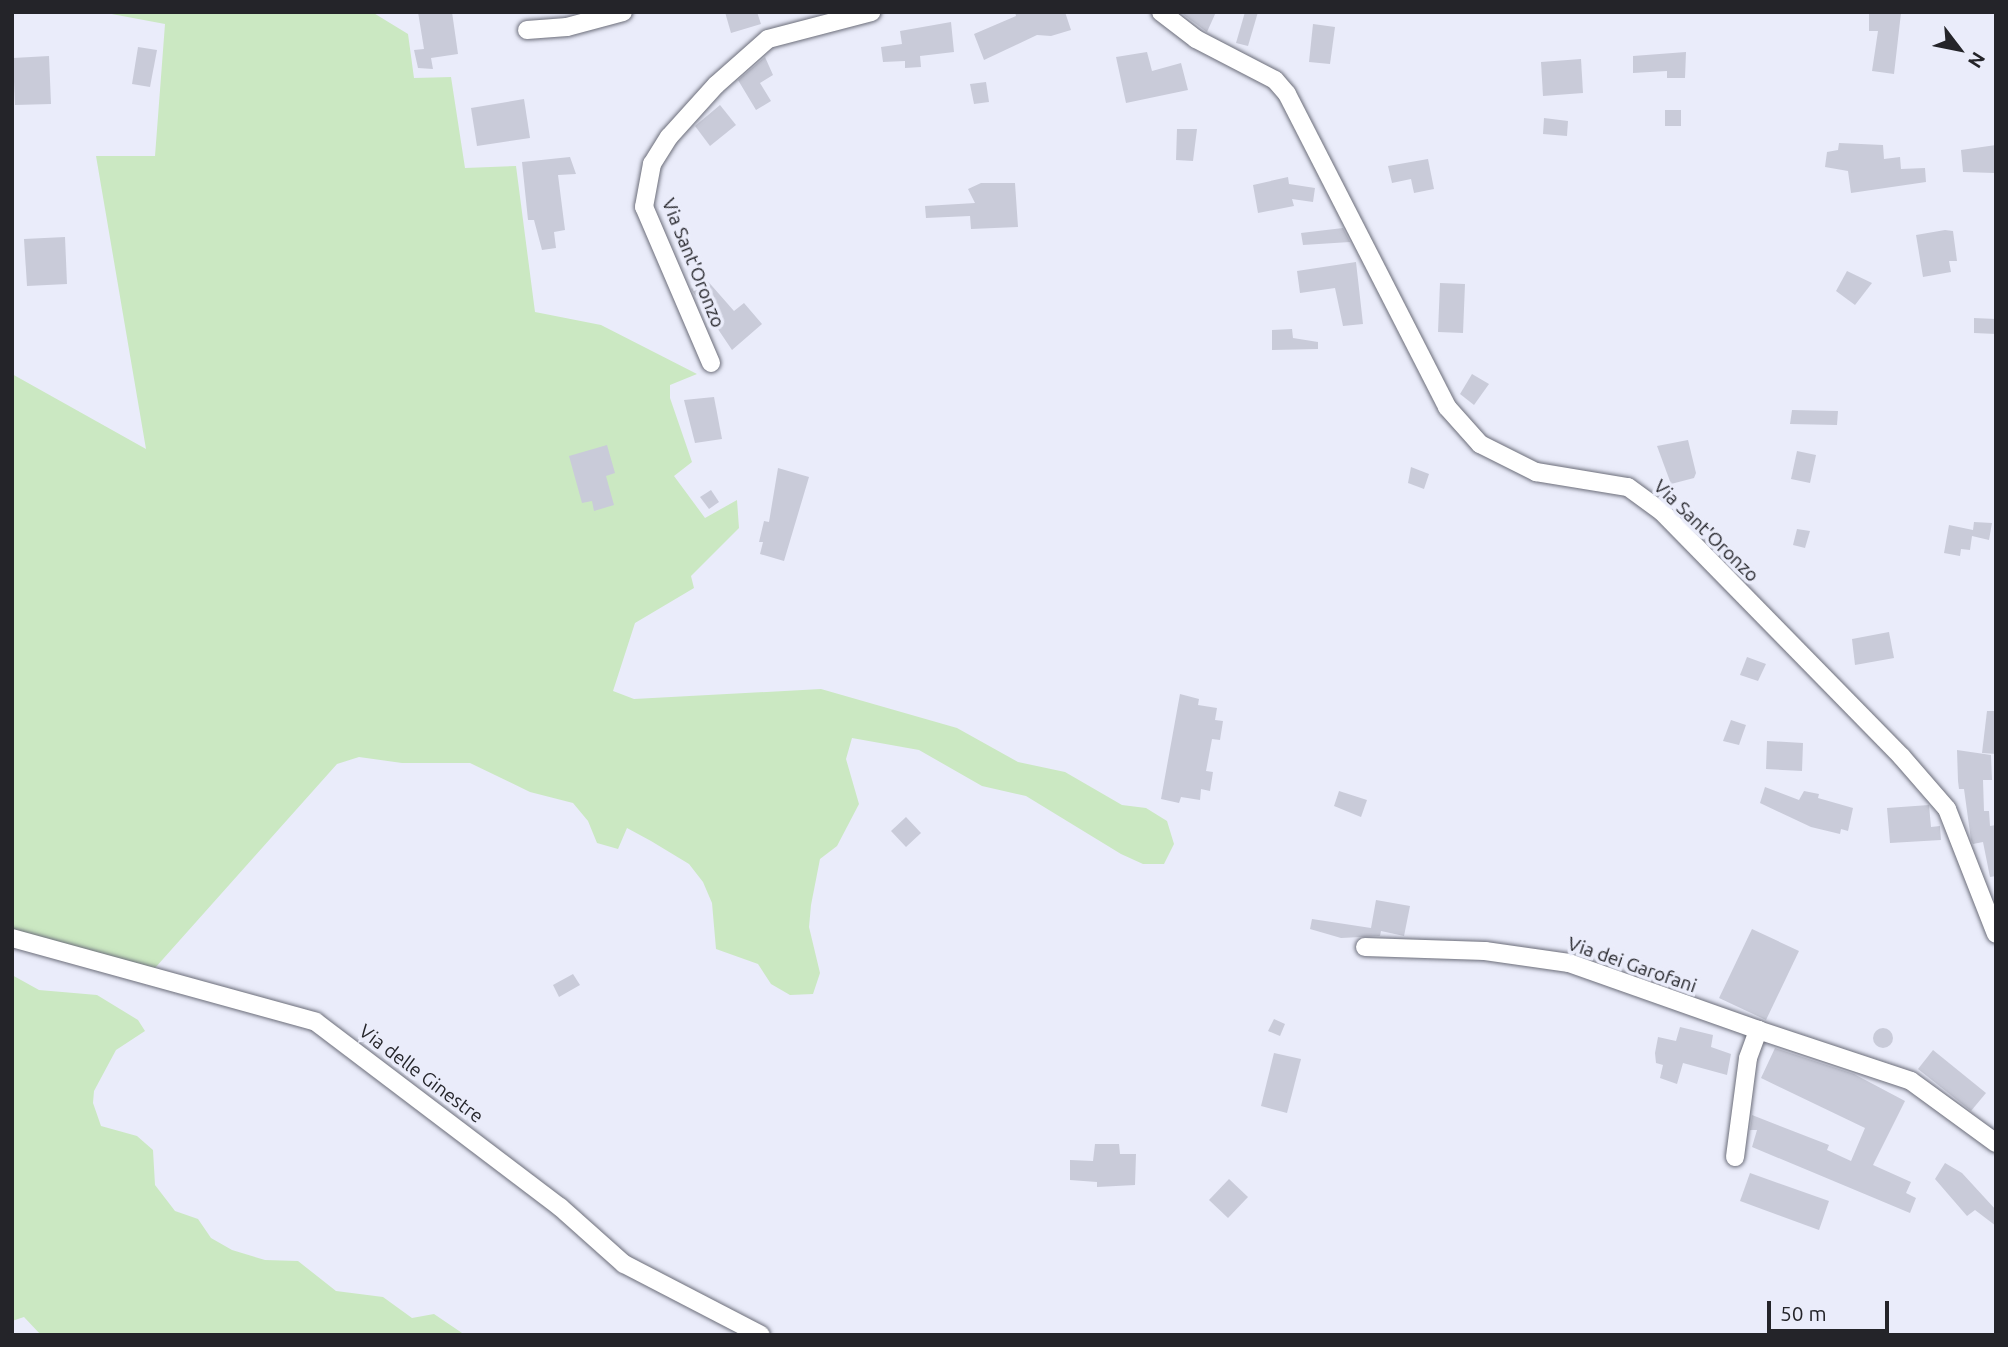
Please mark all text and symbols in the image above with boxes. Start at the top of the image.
north arrow [1924,14,1994,84]
text: N [1964,48,1990,72]
street label: Via Sant'Oronzo [657,195,729,331]
street label: Via Sant'Oronzo [1649,475,1763,587]
street label: Via dei Garofani [1564,932,1700,998]
street label: Via delle Ginestre [354,1020,488,1128]
scale bar [1770,1288,1892,1332]
text: 50 m [1780,1301,1827,1325]

